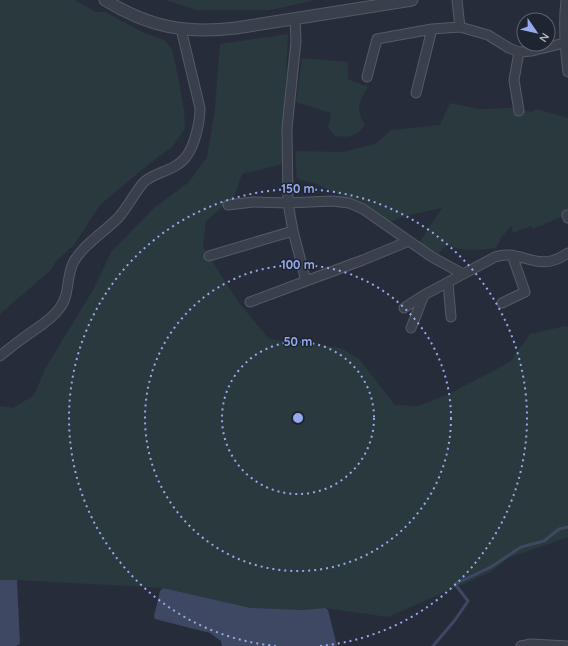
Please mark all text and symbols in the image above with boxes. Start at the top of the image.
north arrow [516,12,556,52]
text: N [536,30,552,45]
text: 150 m [281,181,315,196]
text: 100 m [281,257,315,272]
text: 50 m [284,334,312,349]
centre of rings [291,411,305,425]

